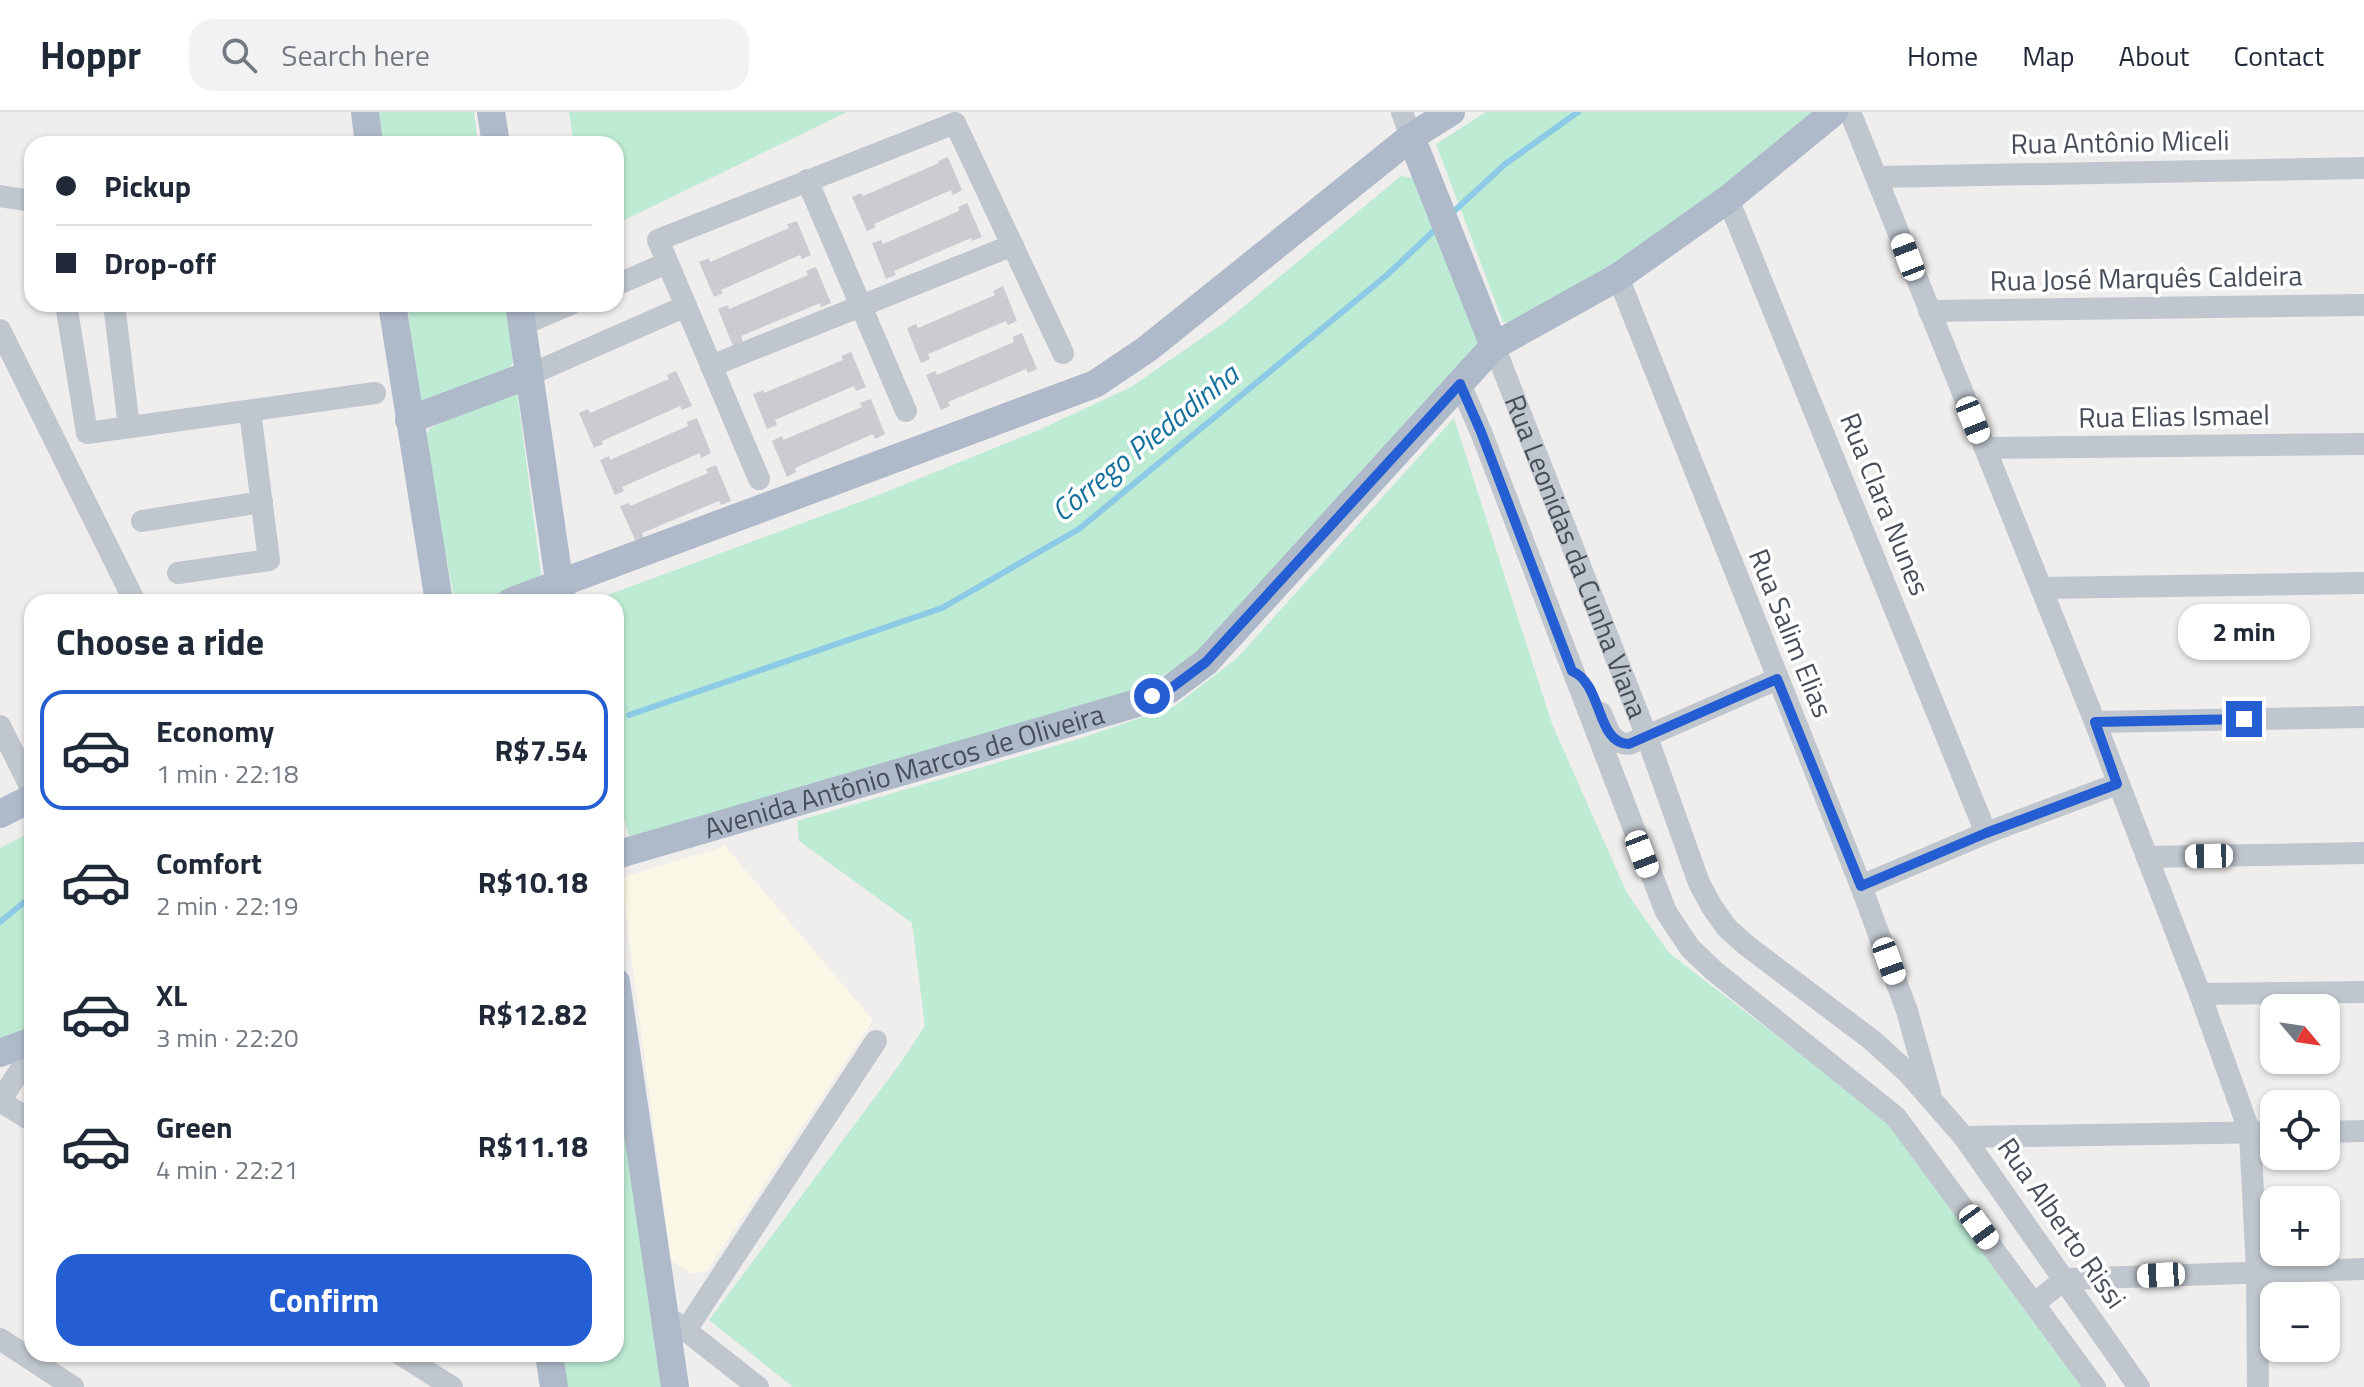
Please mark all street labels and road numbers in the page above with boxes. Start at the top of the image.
street label: Rua Antônio Miceli [2010,118,2230,165]
street label: Rua José Marquês Caldeira [1989,253,2303,302]
street label: Rua Leonidas da Cunha Viana [1494,388,1660,724]
street label: Rua Elias Ismael [2078,392,2270,439]
street label: Rua Clara Nunes [1829,406,1942,602]
street label: Rua Salim Elias [1738,542,1845,724]
street label: Avenida Antônio Marcos de Oliveira [699,692,1109,849]
street label: Rua Alberto Rissi [1987,1128,2137,1317]

